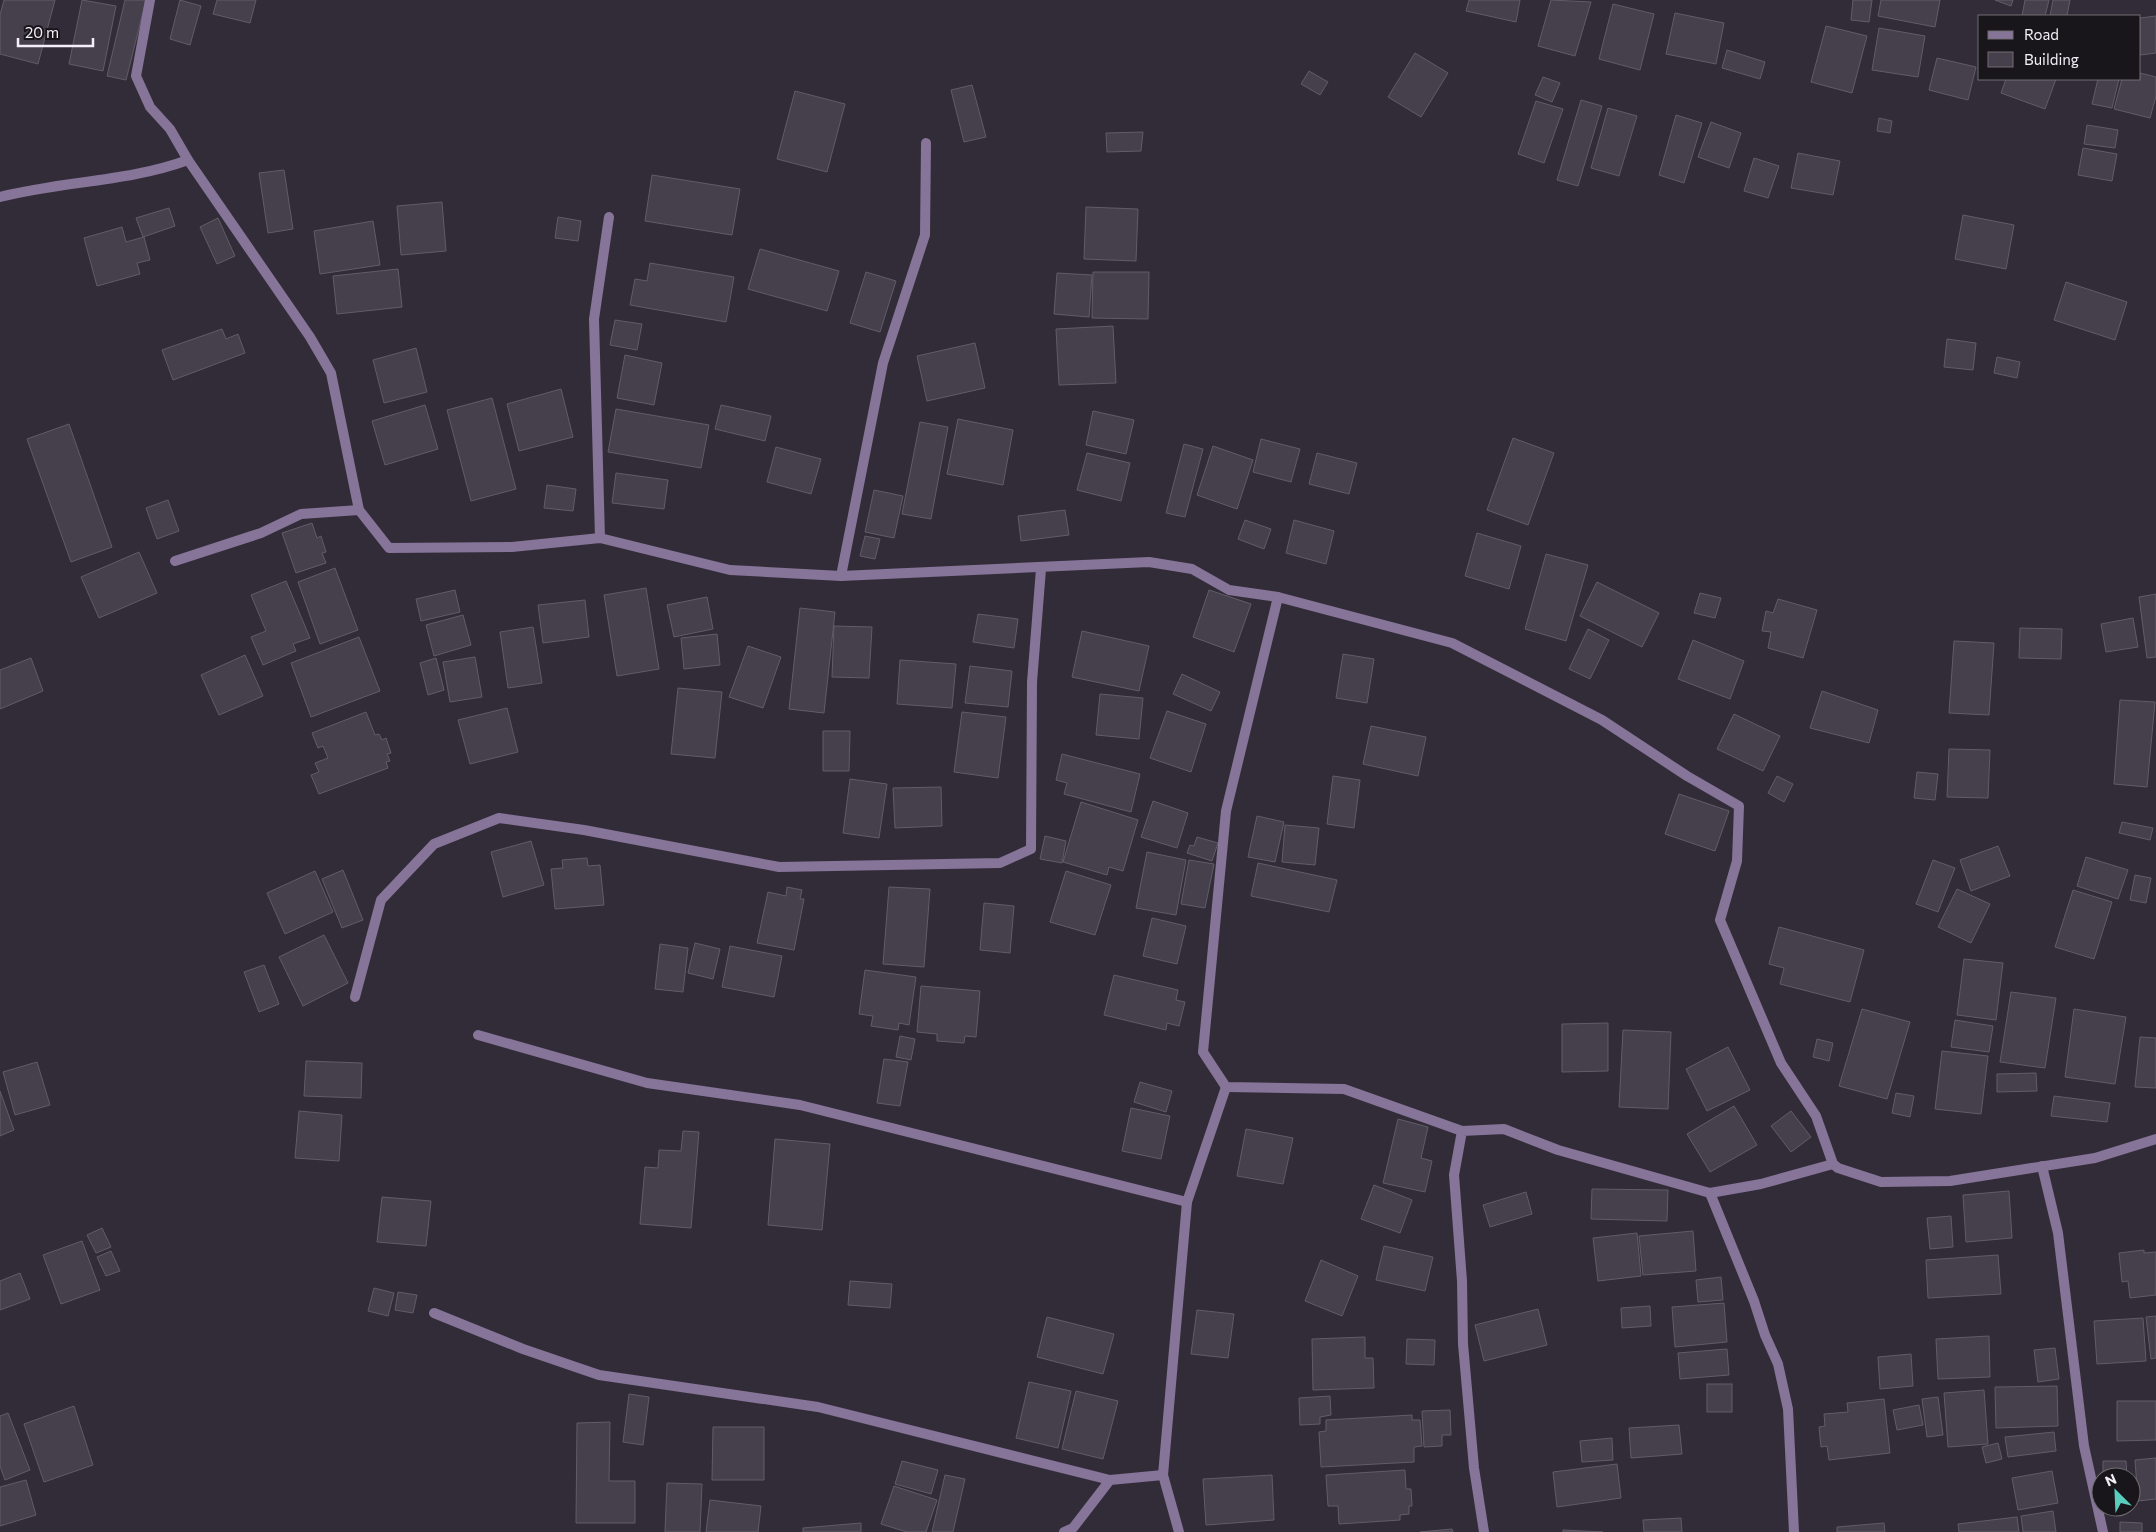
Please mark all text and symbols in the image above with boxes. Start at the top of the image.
scale bar [18,15,92,47]
legend [1978,15,2141,80]
text: 20 m [25,23,59,41]
text: Road [2024,25,2059,43]
text: Building [2024,50,2079,68]
north arrow [2091,1467,2141,1517]
text: N [2102,1470,2119,1490]

